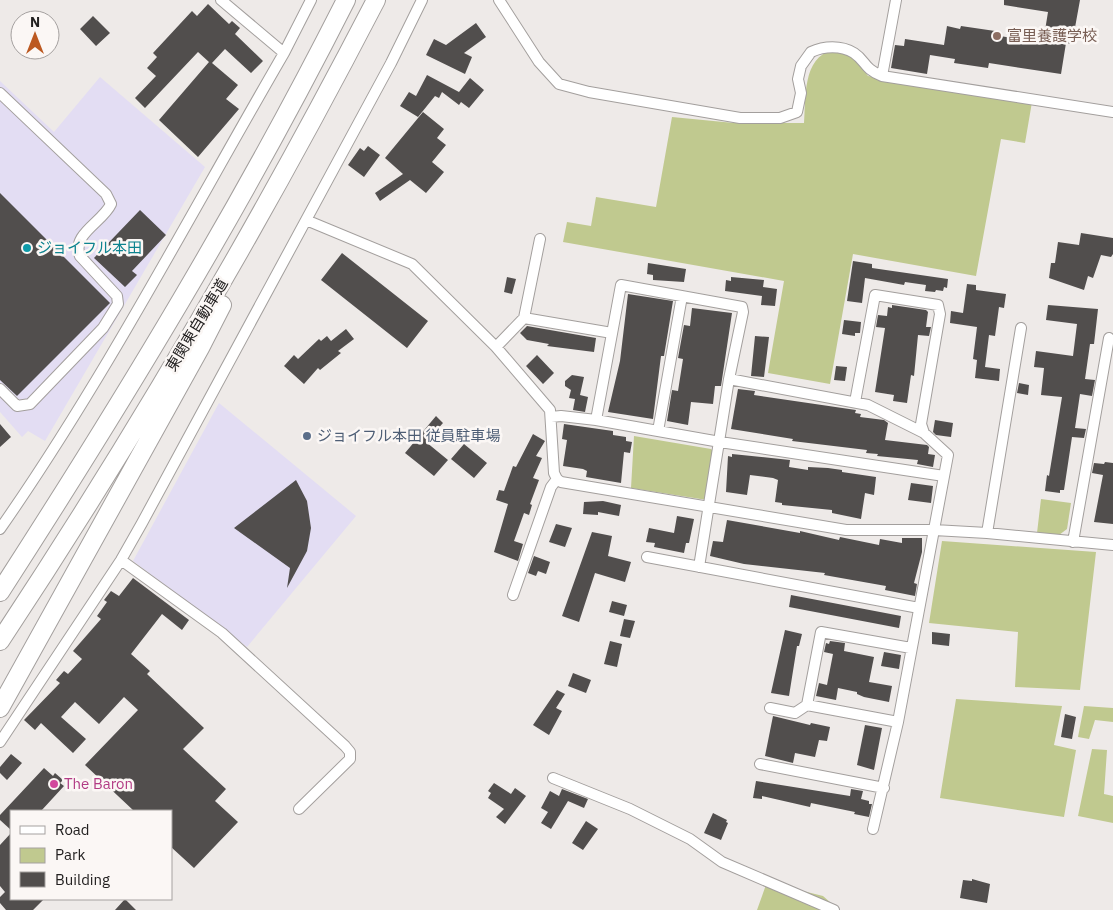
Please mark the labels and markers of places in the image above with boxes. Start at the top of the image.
place label: 富里養護学校 [1007,26,1097,45]
marker: 富里養護学校 [991,30,1003,42]
place label: ジョイフル本田 [37,238,142,257]
marker: ジョイフル本田 [21,242,33,254]
place label: ジョイフル本田 従員駐車場 [317,426,501,445]
marker: ジョイフル本田 従員駐車場 [301,430,313,442]
place label: The Baron [64,774,133,793]
marker: The Baron [48,778,60,790]

